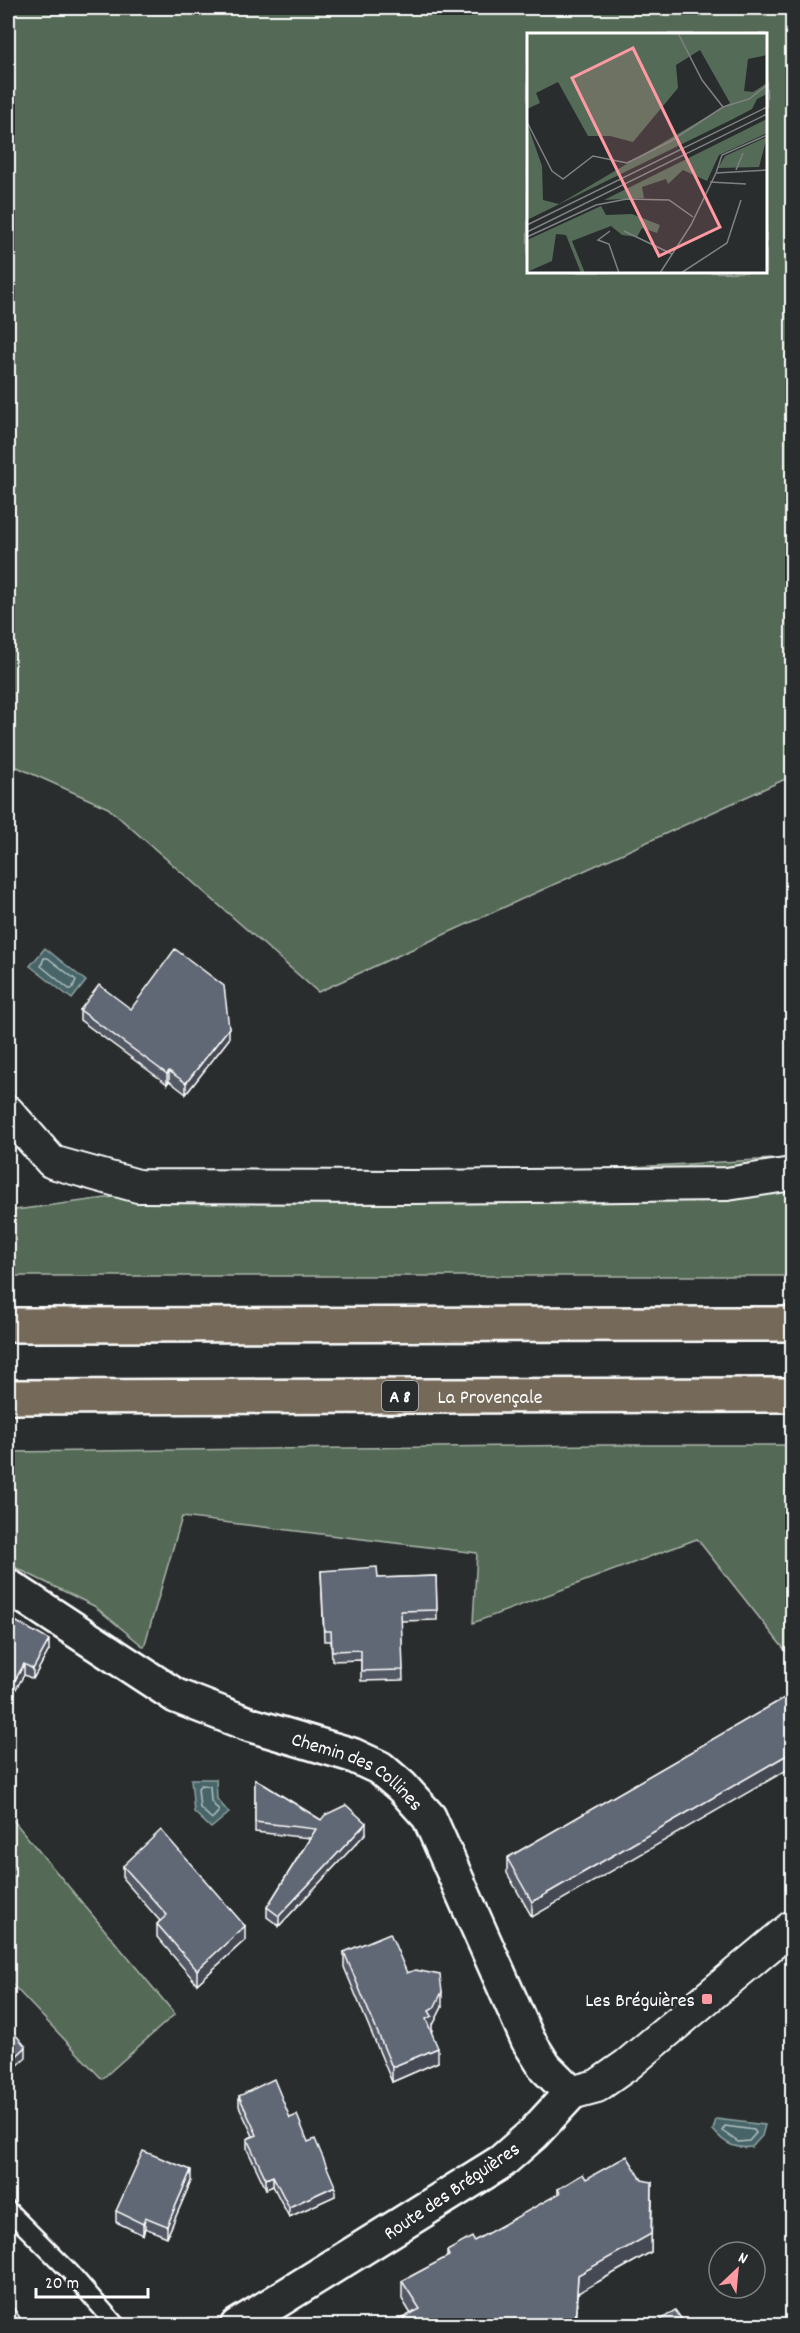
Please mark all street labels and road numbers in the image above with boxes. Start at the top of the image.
road number: A 8 [382,1381,418,1411]
street label: La Provençale [437,1385,543,1413]
street label: Chemin des Collines [288,1727,428,1818]
street label: Route des Bréguières [379,2136,526,2249]

